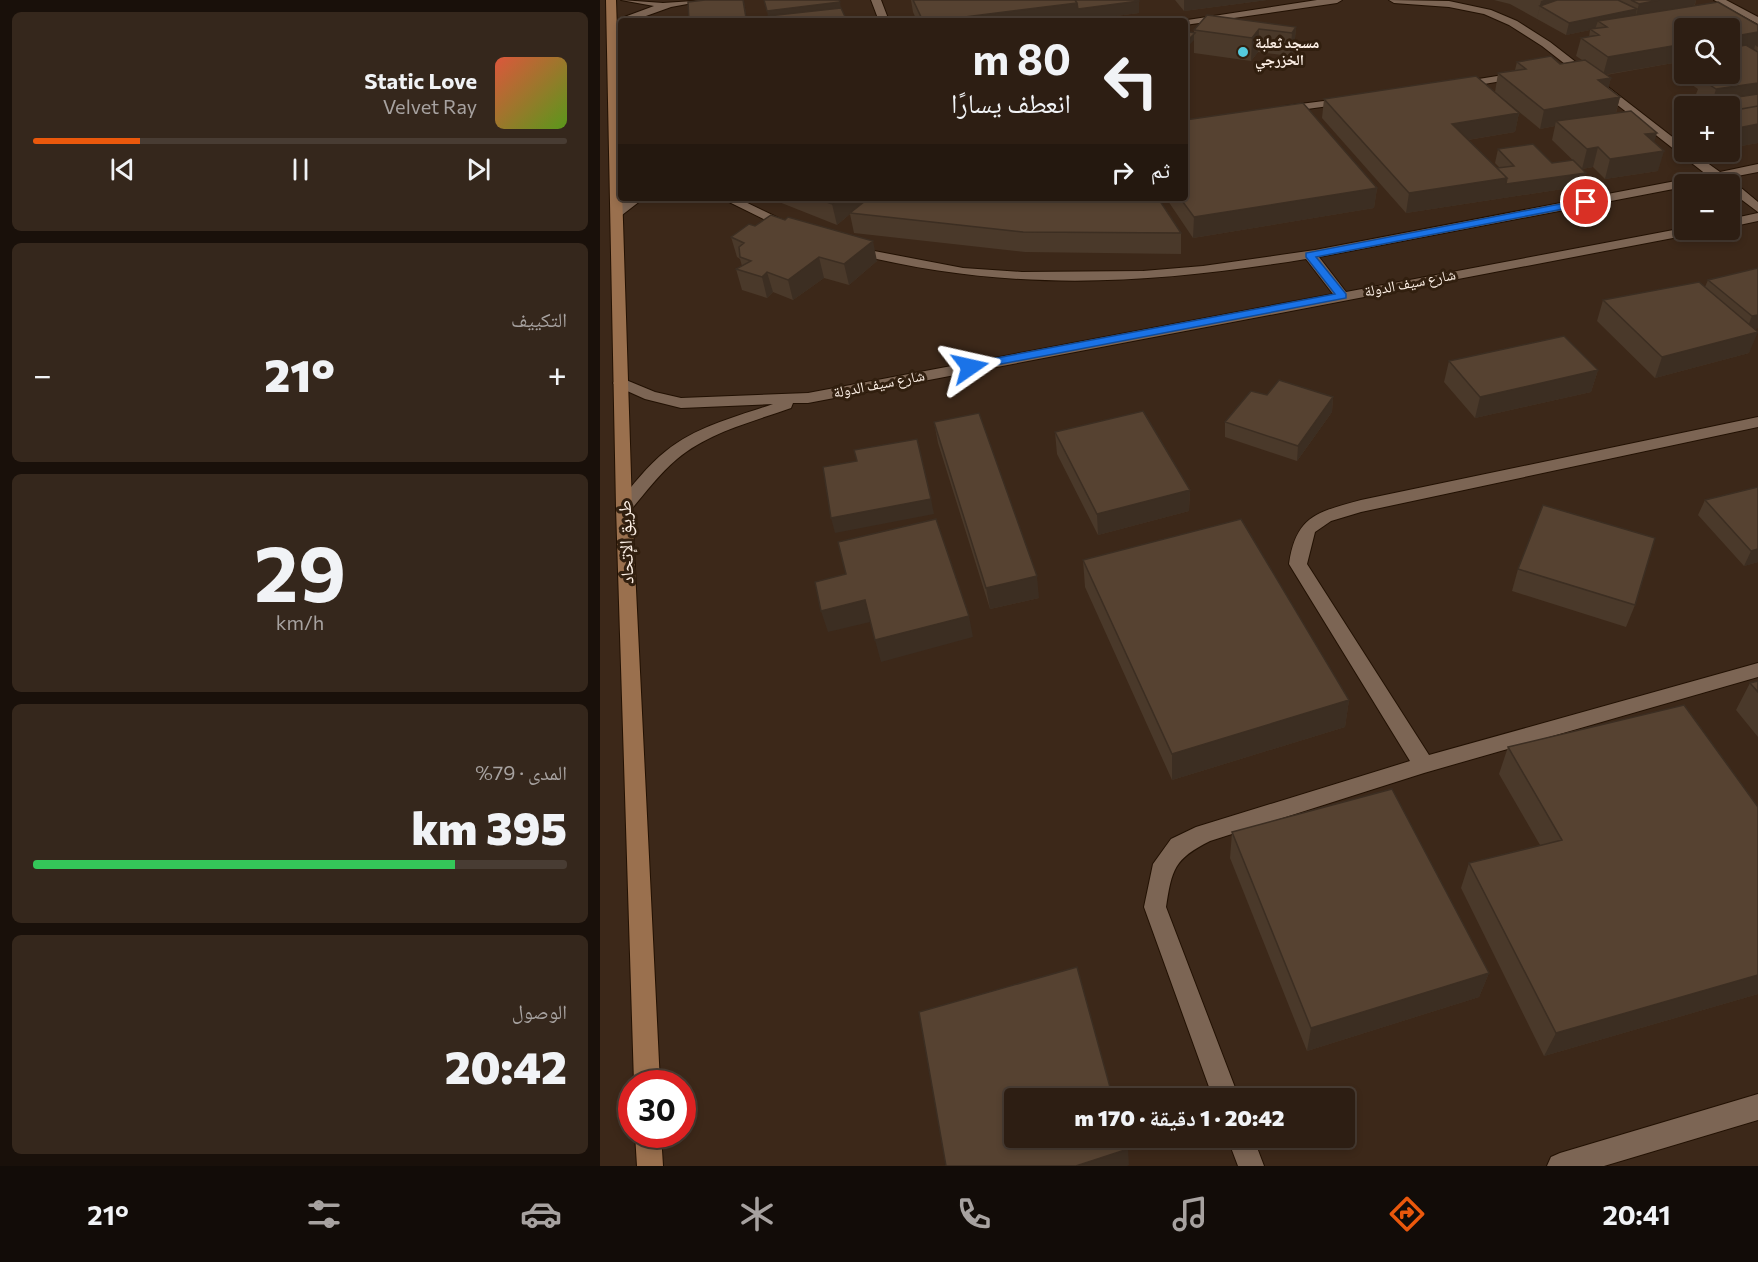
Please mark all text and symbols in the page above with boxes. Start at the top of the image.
map controls [1674,18,1740,240]
button: search [1674,18,1740,84]
text: 80 m [972,32,1071,84]
place label: مسجد ثعلبة الخزرجي [1255,33,1319,72]
icon: left [1092,42,1170,120]
marker: مسجد ثعلبة الخزرجي [1236,45,1250,59]
text: Static Love [364,67,477,94]
text: انعطف يسارًا [951,86,1071,119]
text: Velvet Ray [383,94,477,118]
button: + [1674,96,1740,162]
icon: previous [106,153,139,186]
icon: pause [284,153,317,186]
icon: next [462,153,495,186]
icon: right [1106,156,1139,189]
text: ثم [1151,156,1170,183]
button: − [1674,174,1740,240]
pin [1560,176,1611,227]
icon: arrive [1569,185,1602,218]
street label: شارع سيف الدولة [1363,264,1457,302]
text: التكييف [511,307,567,331]
position arrow [938,335,1002,399]
text: 21° [264,346,335,401]
text: − [33,353,52,394]
text: + [548,353,567,394]
street label: شارع سيف الدولة [832,365,926,403]
street label: طريق اﻹتحاد [613,500,639,584]
text: 29 [254,523,346,618]
text: km/h [276,610,324,634]
text: المدى · 79% [475,760,567,784]
text: 395 km [411,799,567,854]
text: الوصول [512,999,567,1023]
text: 20:42 [445,1038,567,1093]
speed limit sign: 30 [618,1070,696,1148]
text: 20:42 · 1 دقيقة · 170 m [1074,1104,1285,1131]
icon: filters [303,1193,345,1235]
icon: car [520,1193,562,1235]
icon: climate [736,1193,778,1235]
icon: phone [953,1193,995,1235]
icon: music [1169,1193,1211,1235]
icon: directions [1386,1193,1428,1235]
text: 21° [87,1198,129,1231]
text: 20:41 [1602,1198,1671,1231]

